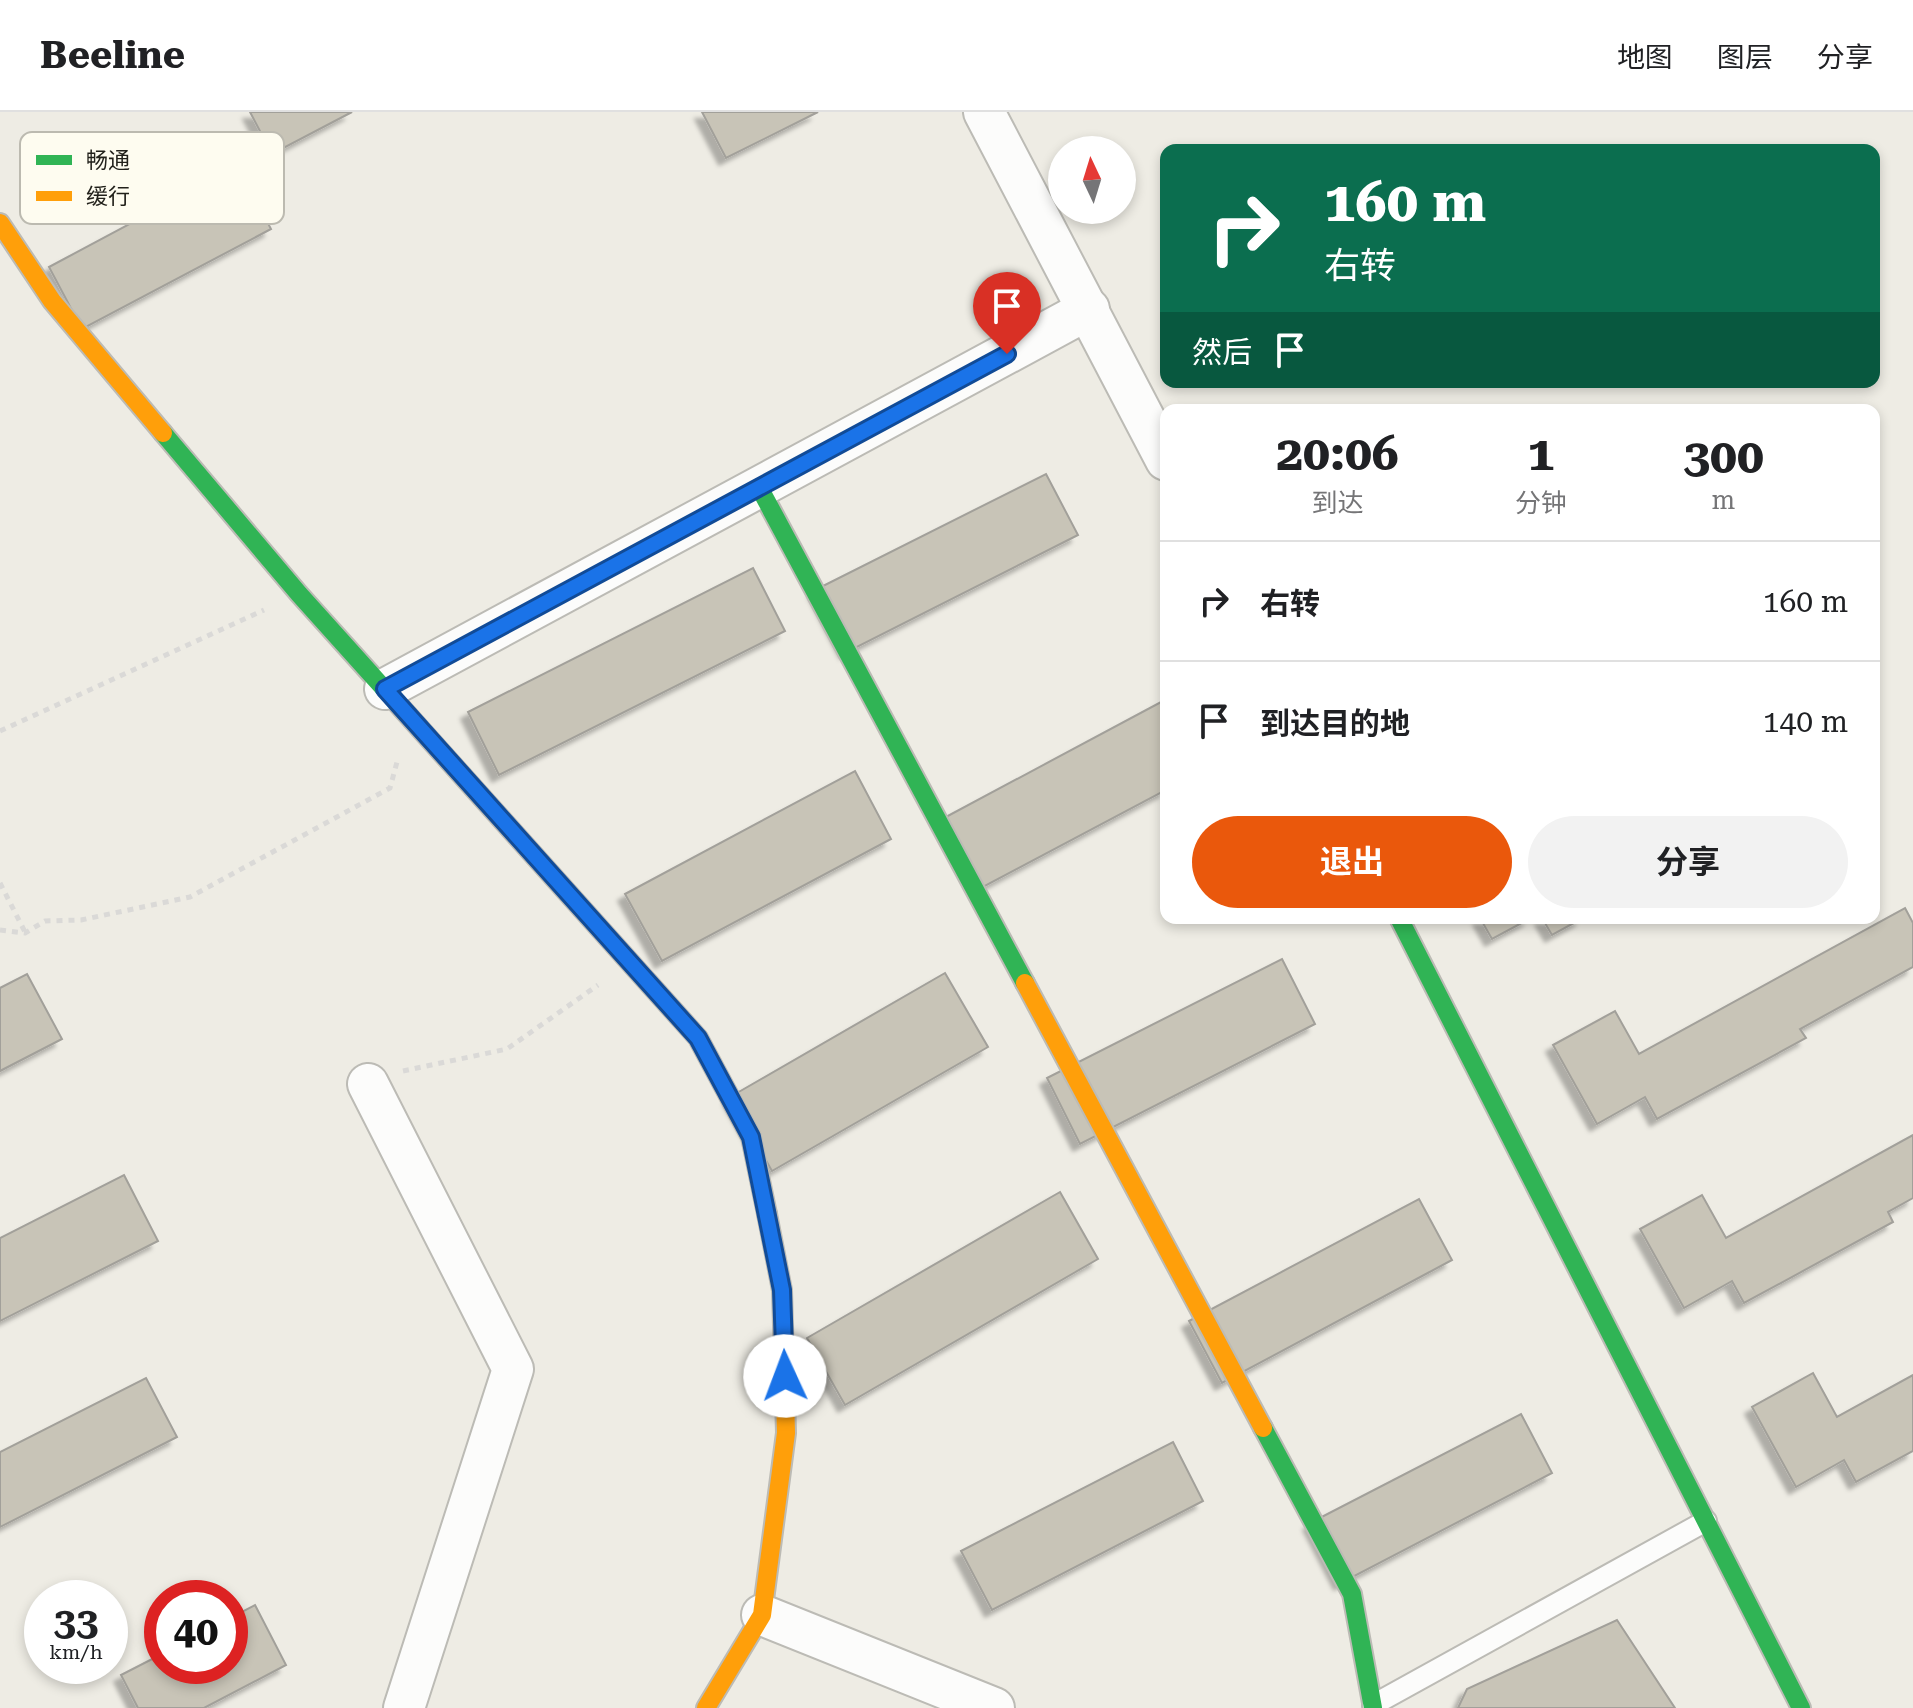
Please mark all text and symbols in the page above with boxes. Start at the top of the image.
text: Beeline [40,33,185,77]
text: 地图 [1617,41,1673,74]
text: 图层 [1717,41,1773,74]
text: 分享 [1817,41,1873,74]
legend [20,132,284,224]
north arrow [1048,136,1136,224]
map controls [1048,136,1136,224]
text: 畅通 [86,148,130,173]
text: 160 m [1324,169,1486,235]
icon: right [1192,176,1296,280]
text: 缓行 [86,184,130,209]
text: 右转 [1324,245,1396,287]
pin [973,272,1041,354]
icon: arrive [985,284,1029,328]
icon: arrive [1268,328,1312,372]
text: 然后 [1192,335,1252,370]
text: 20:06 [1276,426,1399,482]
text: 1 [1527,426,1554,482]
text: 300 [1683,429,1764,485]
text: m [1712,485,1735,515]
text: 到达 [1311,488,1363,518]
text: 分钟 [1515,488,1567,518]
icon: right [1192,579,1236,623]
text: 160 m [1763,584,1848,619]
text: 右转 [1260,586,1320,621]
icon: arrive [1192,699,1236,743]
text: 140 m [1763,704,1848,739]
text: 到达目的地 [1260,706,1410,741]
button: 退出 [1192,816,1512,908]
button: 分享 [1528,816,1848,908]
position arrow [743,1334,827,1418]
speed limit sign: 40 [144,1580,248,1684]
text: 33 [54,1598,98,1645]
text: km/h [49,1640,103,1664]

